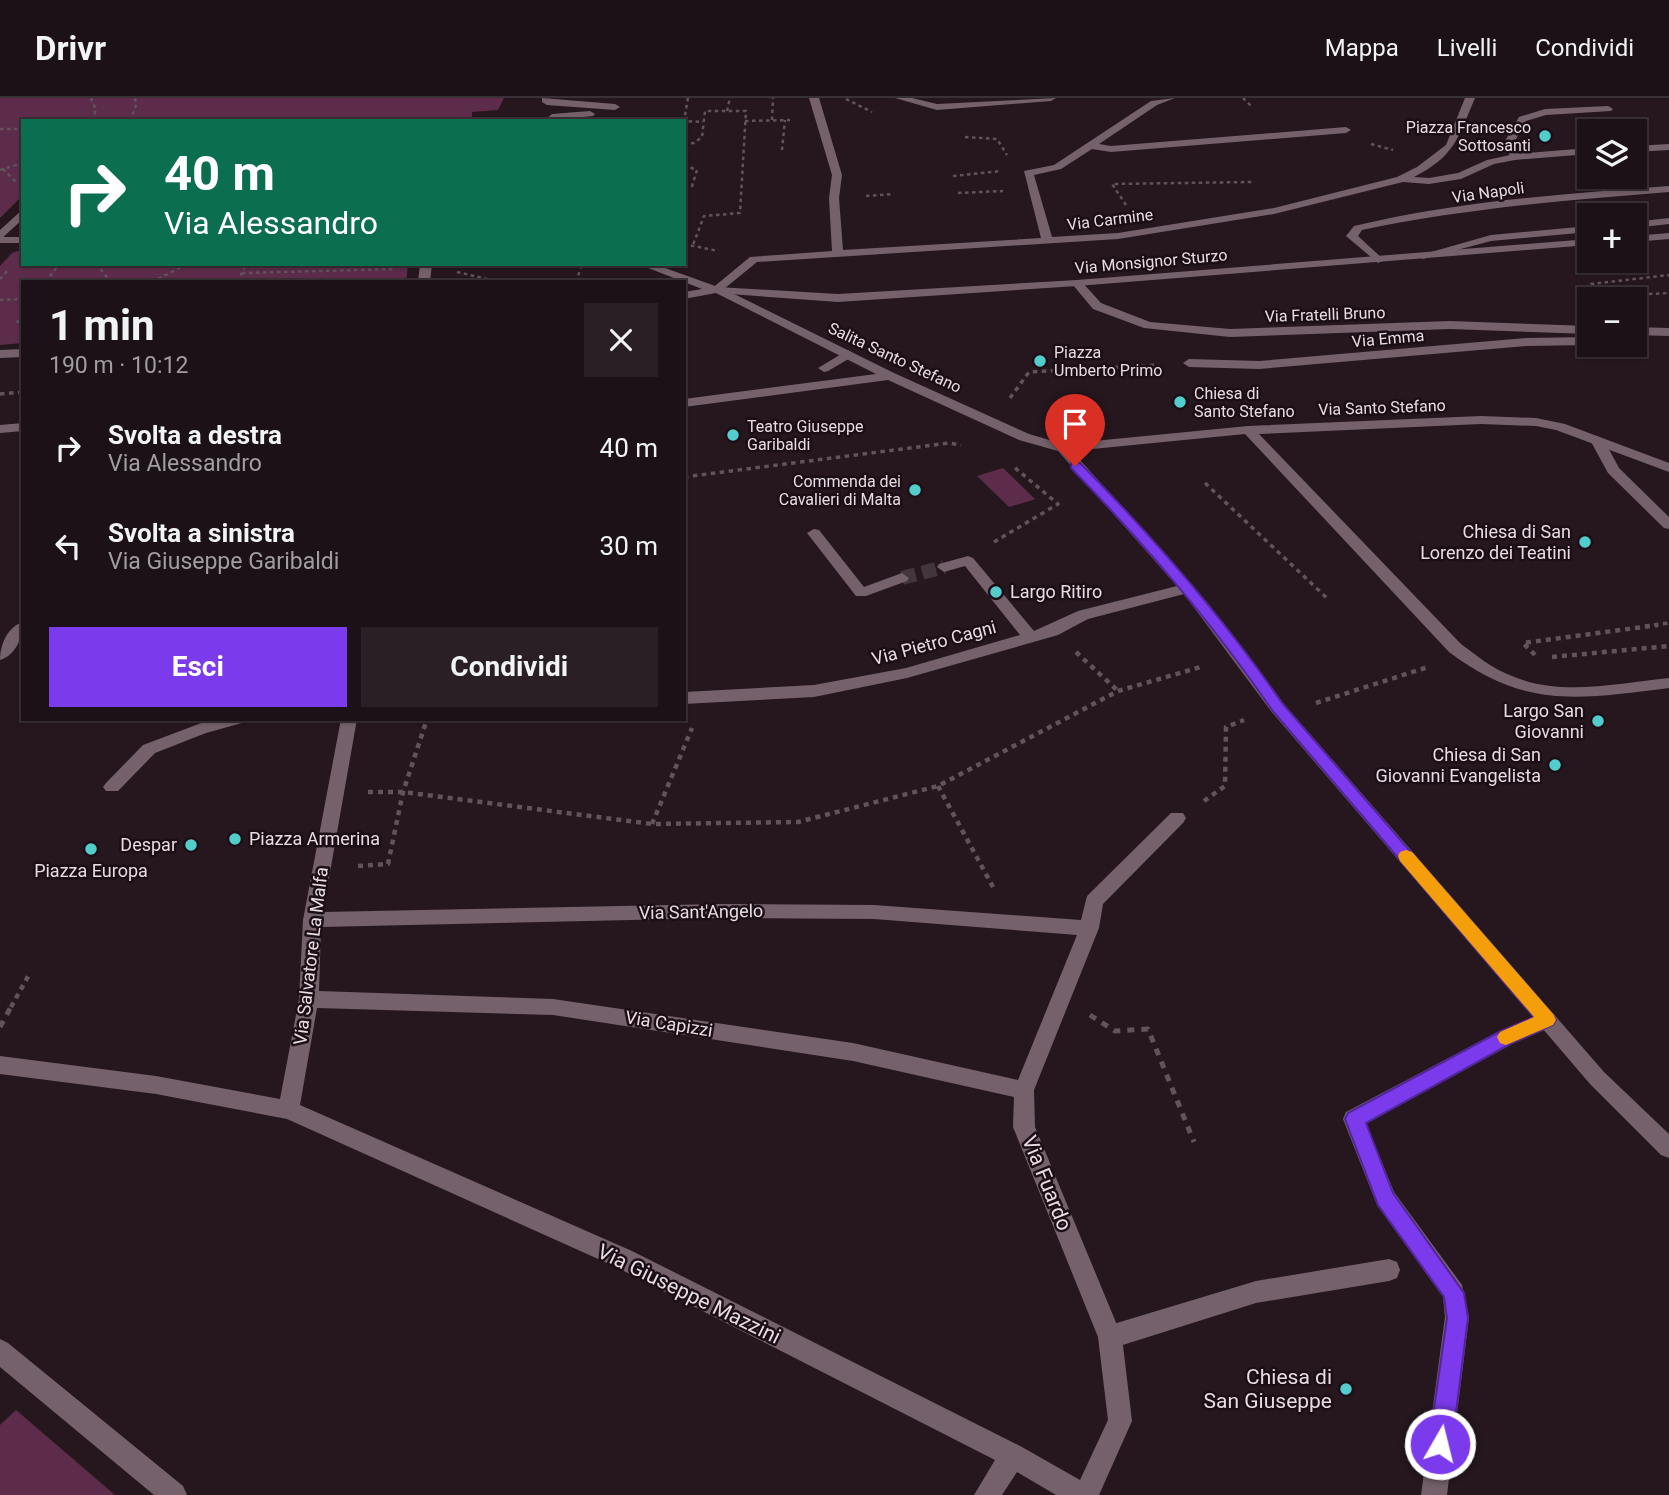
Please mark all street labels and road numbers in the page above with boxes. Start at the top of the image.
street label: Via Napoli [1451,178,1525,207]
street label: Via Carmine [1066,205,1154,234]
street label: Via Monsignor Sturzo [1074,245,1228,278]
street label: Via Fratelli Bruno [1264,303,1386,326]
street label: Salita Santo Stefano [825,318,964,397]
street label: Via Emma [1351,326,1425,351]
street label: Via Santo Stefano [1318,396,1446,419]
street label: Via Pietro Cagni [869,616,998,669]
street label: Via Salvatore La Malfa [289,866,332,1046]
street label: Via Sant'Angelo [639,900,763,923]
street label: Via Capizzi [624,1006,714,1041]
street label: Via Fuardo [1017,1132,1077,1234]
street label: Via Giuseppe Mazzini [594,1239,784,1349]

